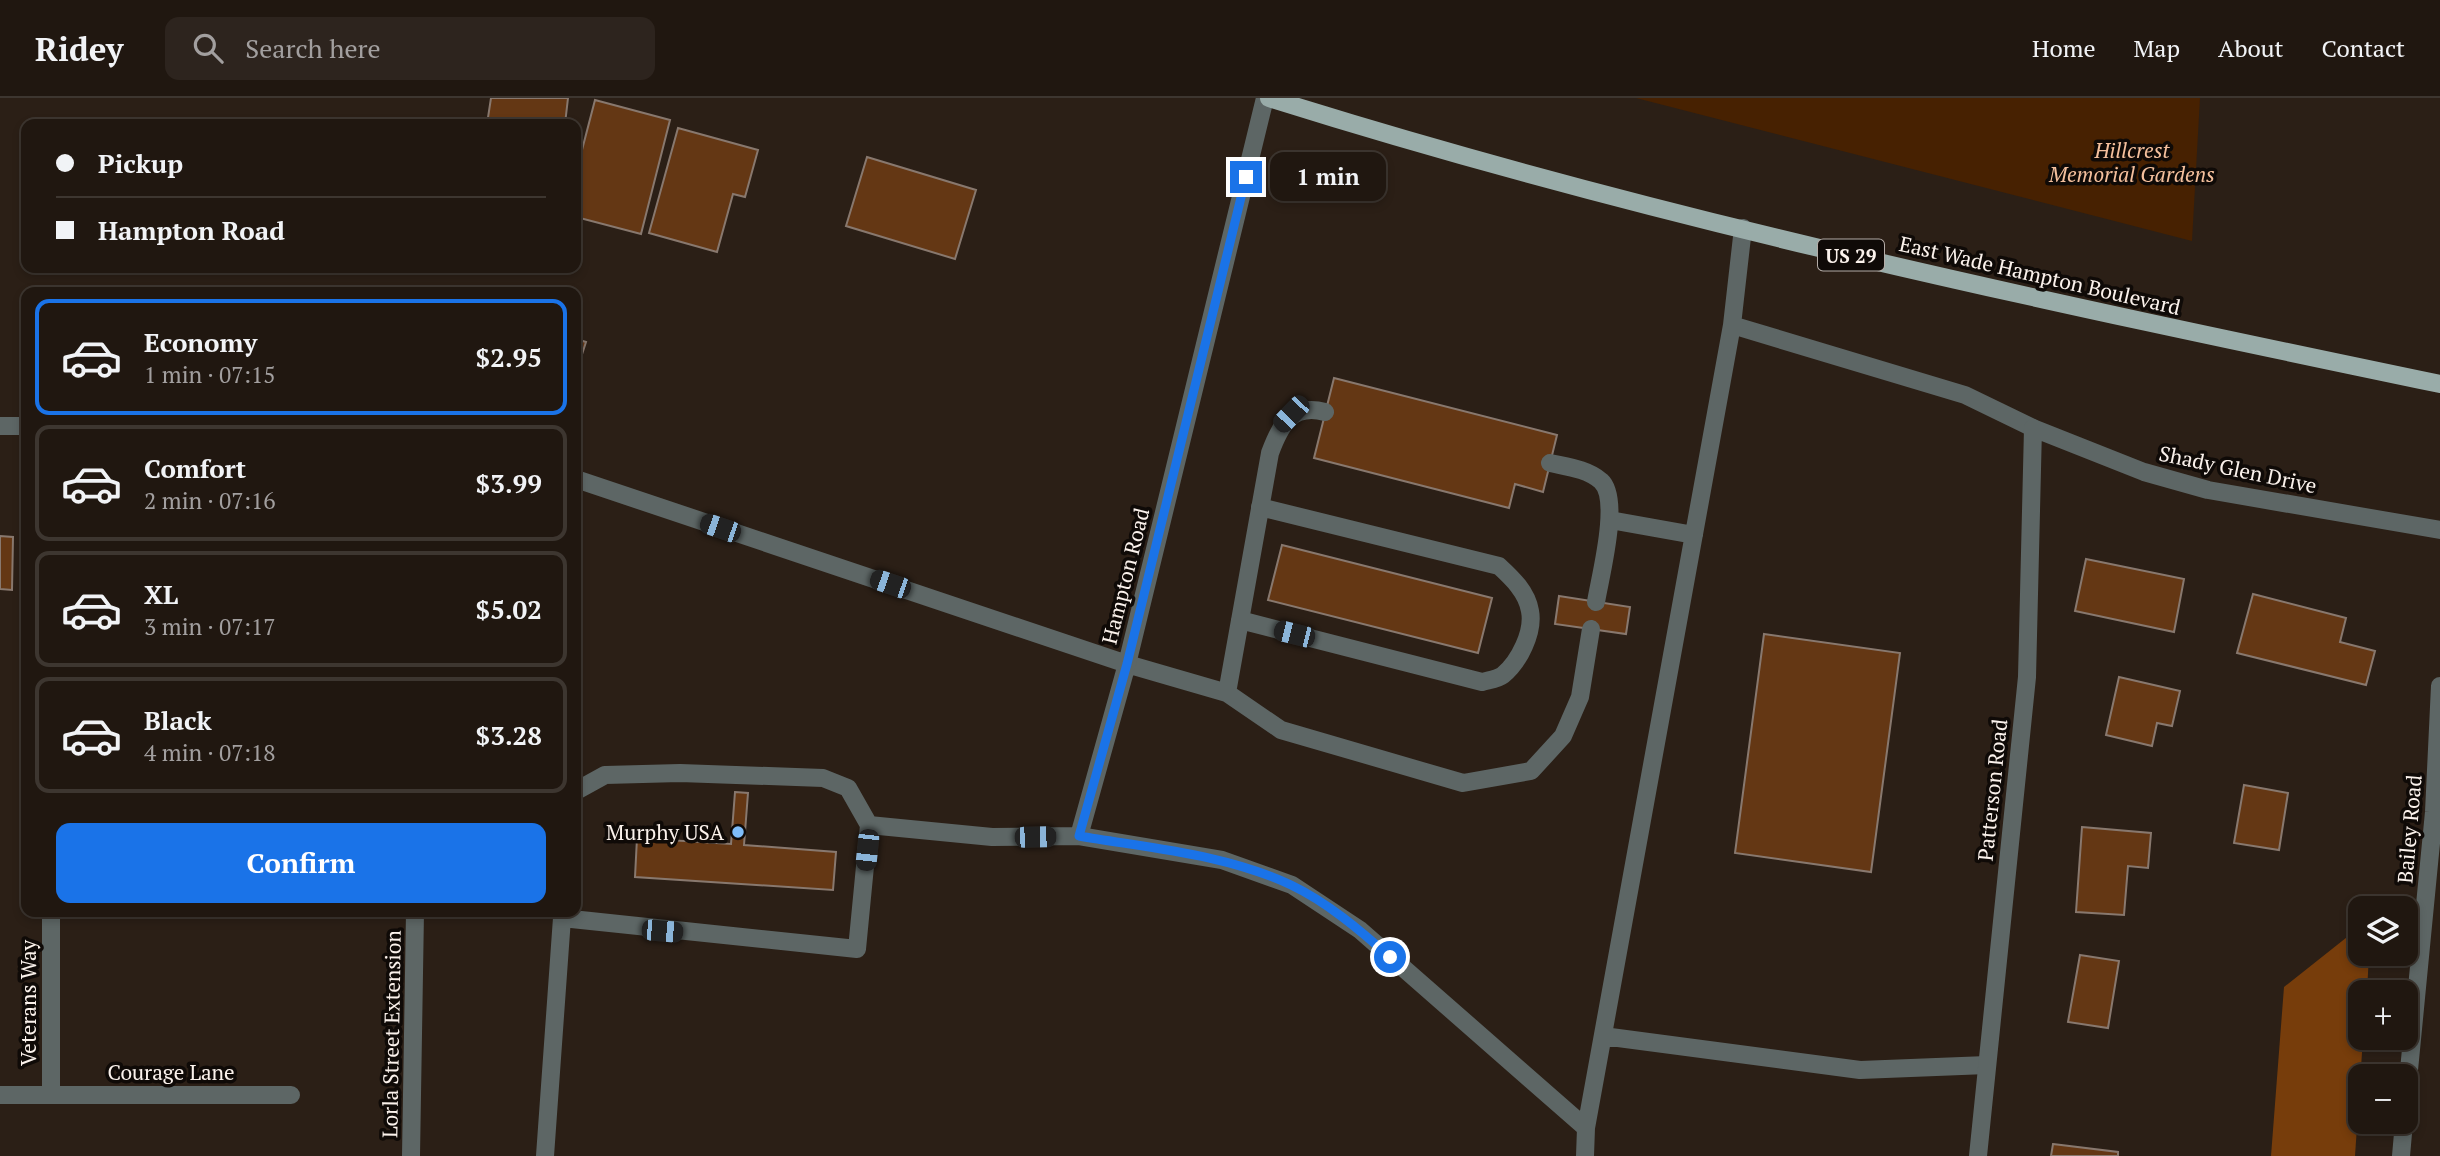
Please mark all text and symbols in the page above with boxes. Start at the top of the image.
search box [165,17,655,80]
text: Ridey [35,27,123,70]
icon: search [189,29,227,67]
text: Search here [245,31,381,65]
text: Home [2032,32,2096,64]
text: Map [2134,32,2180,64]
text: About [2218,32,2284,64]
text: Contact [2322,32,2405,64]
park label: Hillcrest Memorial Gardens [2048,136,2215,188]
text: Pickup [98,146,183,180]
callout: 1 min [1270,153,1386,202]
route end [1230,161,1262,193]
text: 1 min [1297,161,1359,192]
text: Hampton Road [98,213,285,247]
street label: East Wade Hampton Boulevard [1897,229,2184,321]
road number: US 29 [1818,239,1884,270]
text: Economy [144,325,257,359]
icon: car [60,326,123,389]
text: $2.95 [476,340,542,374]
text: 1 min · 07:15 [144,359,276,390]
car [1269,392,1314,436]
street label: Shady Glen Drive [2157,439,2319,499]
text: Comfort [144,451,246,485]
icon: car [60,452,123,515]
text: $3.99 [476,466,542,500]
text: 2 min · 07:16 [144,485,276,516]
street label: Hampton Road [1095,505,1156,647]
car [697,511,744,545]
car [867,567,914,601]
text: XL [144,577,178,611]
icon: car [60,578,123,641]
text: $5.02 [476,592,542,626]
text: 3 min · 07:17 [144,611,276,642]
car [1272,619,1317,649]
text: Black [144,703,212,737]
icon: car [60,704,123,767]
street label: Patterson Road [1971,717,2013,862]
text: $3.28 [476,718,542,752]
text: 4 min · 07:18 [144,737,276,768]
street label: Bailey Road [2390,773,2428,884]
place label: Murphy USA [606,818,725,846]
button: Confirm [56,823,546,903]
marker: Murphy USA [730,824,746,840]
car [1014,826,1057,848]
car [855,828,880,872]
map controls [2348,896,2418,1134]
button: layers [2348,896,2418,966]
car [641,919,684,943]
street label: Lorla Street Extension [375,929,407,1138]
street label: Veterans Way [14,940,42,1066]
route start [1374,941,1406,973]
button: + [2348,980,2418,1050]
street label: Courage Lane [107,1058,235,1086]
button: − [2348,1064,2418,1134]

